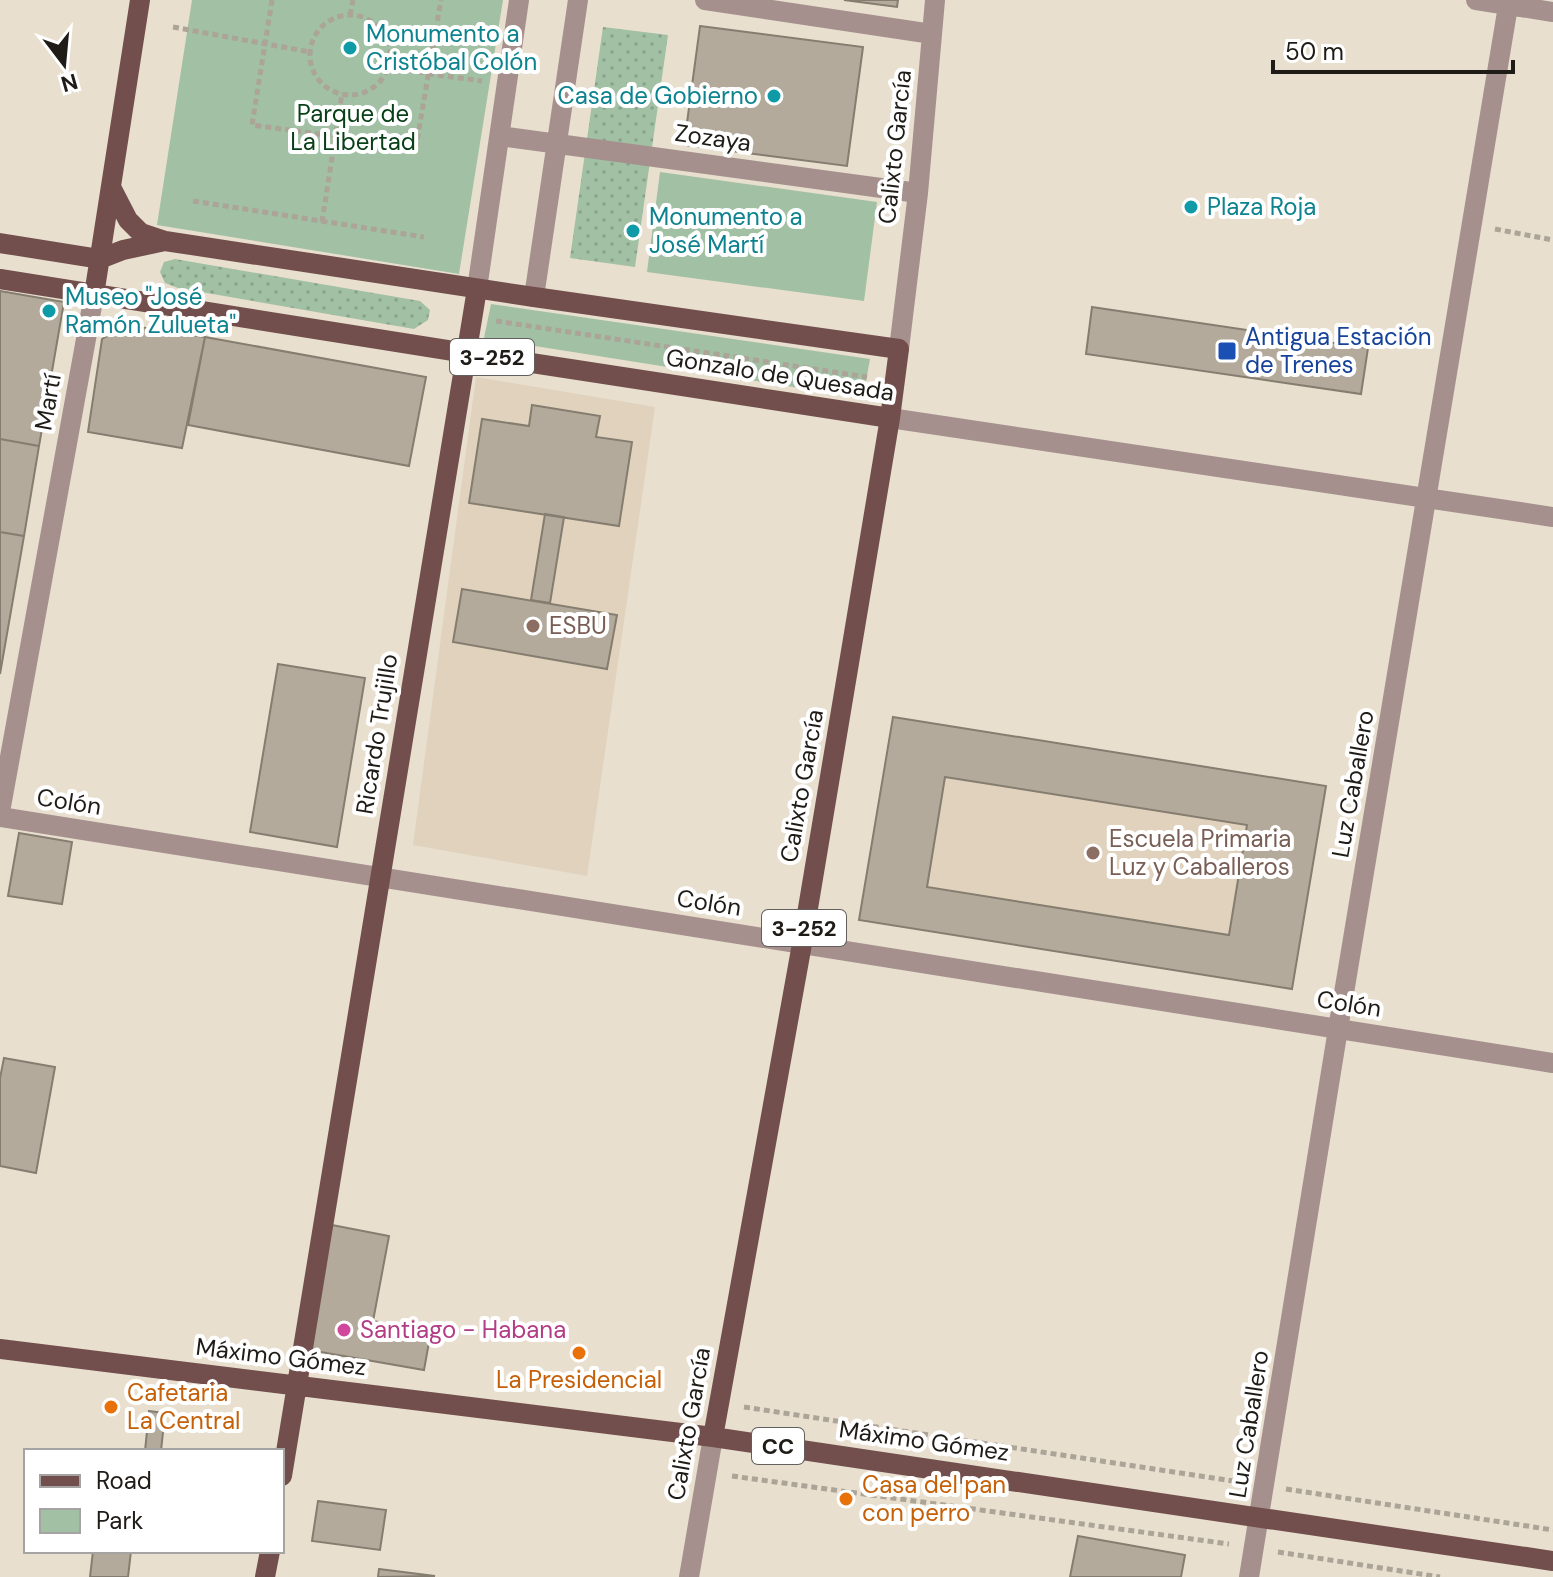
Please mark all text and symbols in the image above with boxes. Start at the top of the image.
place label: Monumento a Cristóbal Colón [366,18,537,77]
north arrow [24,24,104,104]
scale bar [1273,24,1513,74]
text: 50 m [1285,36,1344,67]
marker: Monumento a Cristóbal Colón [341,39,359,57]
text: N [58,67,81,99]
street label: Calixto García [871,68,918,226]
place label: Casa de Gobierno [557,80,758,111]
marker: Casa de Gobierno [765,87,783,105]
park label: Parque de La Libertad [290,98,416,157]
street label: Zozaya [673,117,753,158]
place label: Plaza Roja [1207,191,1316,222]
marker: Plaza Roja [1182,198,1200,216]
place label: Monumento a José Martí [649,201,802,260]
marker: Monumento a José Martí [624,222,642,240]
place label: Museo "José Ramón Zulueta" [65,281,236,340]
marker: Museo "José Ramón Zulueta" [40,302,58,320]
place label: Antigua Estación de Trenes [1245,321,1432,380]
road number: 3-252 [450,339,534,375]
marker: Antigua Estación de Trenes [1216,340,1238,362]
street label: Gonzalo de Quesada [664,341,896,408]
street label: Martí [27,371,68,433]
place label: ESBU [549,610,607,641]
marker: ESBU [524,617,542,635]
street label: Ricardo Trujillo [349,651,404,816]
street label: Calixto García [773,707,830,865]
street label: Luz Caballero [1324,708,1381,860]
street label: Colón [35,781,104,822]
place label: Escuela Primaria Luz y Caballeros [1109,823,1291,882]
marker: Escuela Primaria Luz y Caballeros [1084,844,1102,862]
street label: Colón [675,882,744,923]
road number: 3-252 [762,910,846,946]
street label: Colón [1315,983,1384,1024]
place label: Santiago - Habana [360,1314,566,1345]
marker: Santiago - Habana [335,1321,353,1339]
street label: Máximo Gómez [194,1331,368,1382]
marker: La Presidencial [570,1344,588,1362]
street label: Calixto García [660,1345,717,1503]
street label: Luz Caballero [1222,1348,1275,1500]
place label: La Presidencial [496,1364,662,1395]
place label: Cafetaria La Central [127,1377,240,1436]
marker: Cafetaria La Central [102,1398,120,1416]
street label: Máximo Gómez [837,1413,1011,1468]
road number: CC [752,1428,804,1464]
legend [24,1449,284,1553]
text: Road [96,1465,152,1496]
place label: Casa del pan con perro [862,1469,1006,1528]
marker: Casa del pan con perro [837,1490,855,1508]
text: Park [96,1505,143,1536]

